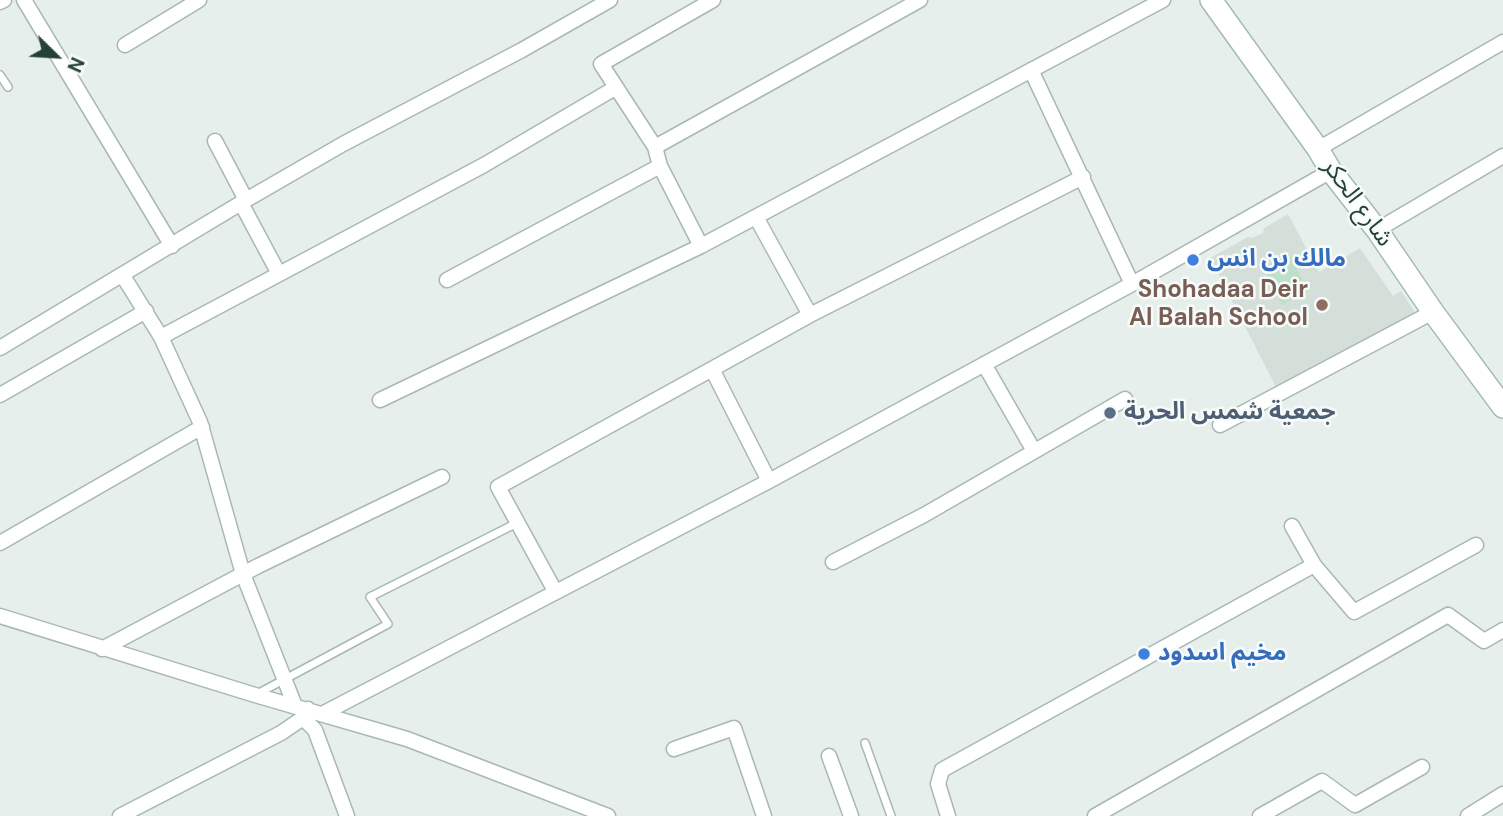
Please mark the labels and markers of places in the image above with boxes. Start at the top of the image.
place label: مالك بن انس [1207,246,1346,274]
marker: مالك بن انس [1185,252,1201,268]
place label: Shohadaa Deir Al Balah School [1129,277,1308,333]
marker: Shohadaa Deir Al Balah School [1314,297,1330,313]
place label: جمعية شمس الحرية [1124,399,1335,427]
marker: جمعية شمس الحرية [1102,405,1118,421]
place label: مخيم اسدود [1158,640,1286,668]
marker: مخيم اسدود [1136,646,1152,662]

